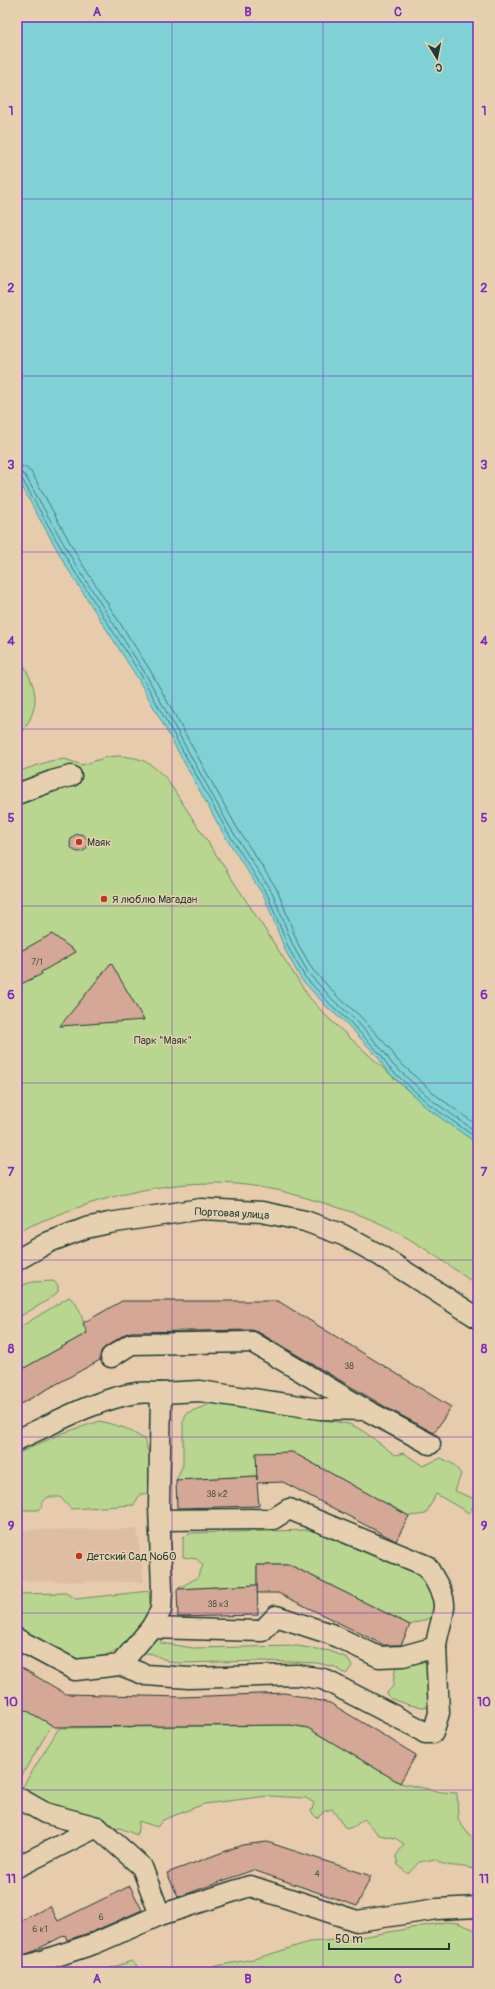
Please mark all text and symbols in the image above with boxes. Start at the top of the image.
text: A [93,4,102,20]
text: B [244,4,252,20]
text: C [394,4,402,20]
north arrow [417,38,457,78]
text: С [434,60,443,74]
text: 1 [8,103,14,119]
text: 1 [481,103,487,119]
text: 2 [7,280,15,296]
text: 2 [480,280,488,296]
text: 3 [7,457,15,473]
text: 3 [480,457,488,473]
text: 4 [7,633,15,649]
text: 4 [480,633,488,649]
text: 5 [7,810,15,826]
text: 5 [480,810,488,826]
place label: Маяк [87,836,111,849]
marker: Маяк [74,837,84,847]
place label: Я люблю Магадан [112,893,197,906]
marker: Я люблю Магадан [99,894,109,904]
house number: 7/1 [31,957,43,968]
text: 6 [7,987,15,1003]
text: 6 [480,987,488,1003]
park label: Парк "Маяк" [134,1034,192,1047]
text: 7 [8,1164,15,1180]
text: 7 [481,1164,488,1180]
street label: Портовая улица [194,1205,270,1222]
text: 8 [8,1341,15,1357]
text: 8 [481,1341,488,1357]
house number: 38 [344,1361,354,1372]
house number: 38 к2 [206,1489,228,1500]
text: 9 [8,1518,15,1534]
text: 9 [481,1518,488,1534]
place label: Детский Сад №60 [86,1550,177,1563]
marker: Детский Сад №60 [74,1551,84,1561]
house number: 38 к3 [207,1599,229,1610]
text: 10 [4,1694,18,1710]
text: 10 [477,1694,491,1710]
house number: 4 [314,1869,320,1880]
text: 11 [6,1871,16,1887]
text: 11 [479,1871,489,1887]
house number: 6 [98,1912,104,1923]
house number: 6 к1 [32,1924,48,1935]
scale bar [329,1925,449,1951]
text: 50 m [335,1932,363,1947]
text: A [93,1971,102,1987]
text: B [244,1971,252,1987]
text: C [394,1971,402,1987]

